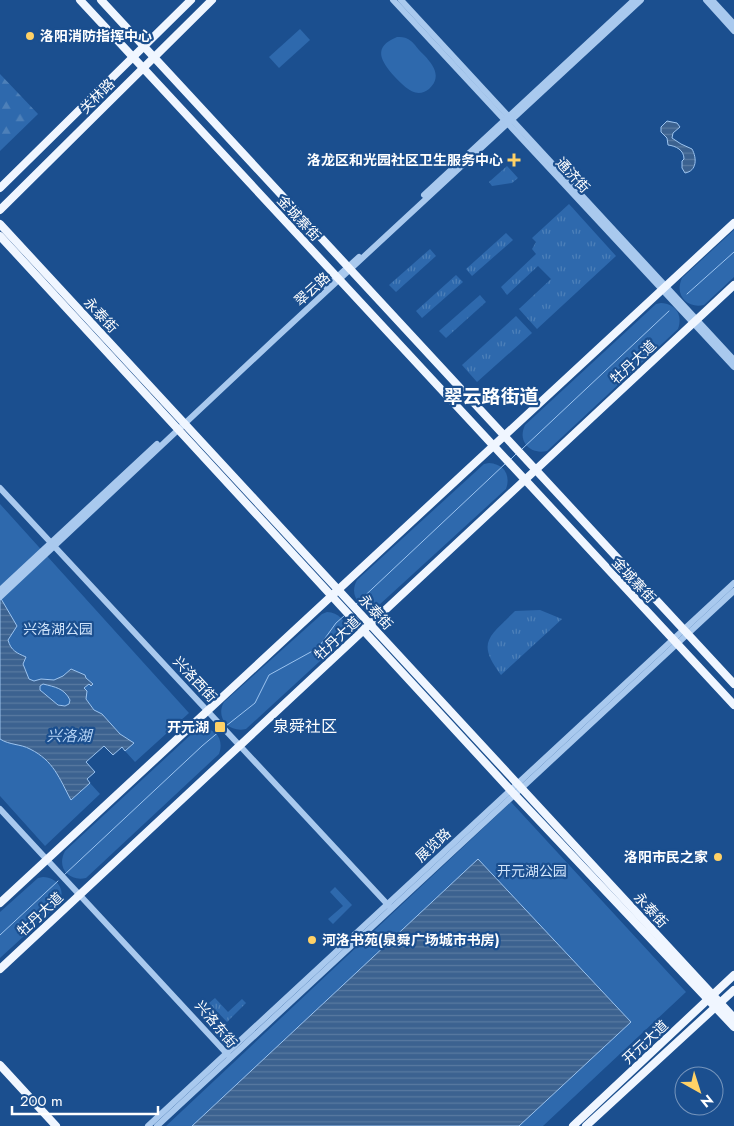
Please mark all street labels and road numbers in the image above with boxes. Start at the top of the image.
street label: 关林路 [75,74,119,118]
street label: 通济街 [551,153,595,197]
street label: 金城寨街 [273,191,325,245]
street label: 翠云路 [290,268,334,310]
street label: 永泰街 [79,293,123,337]
street label: 牡丹大道 [606,336,660,388]
street label: 金城寨街 [608,553,660,607]
street label: 永泰街 [354,590,398,634]
street label: 牡丹大道 [310,612,364,664]
street label: 兴洛西街 [169,652,221,706]
street label: 展览路 [411,823,455,867]
street label: 牡丹大道 [13,888,67,940]
street label: 永泰街 [629,888,673,932]
street label: 兴洛东街 [190,996,242,1052]
street label: 开元大道 [618,1016,672,1068]

